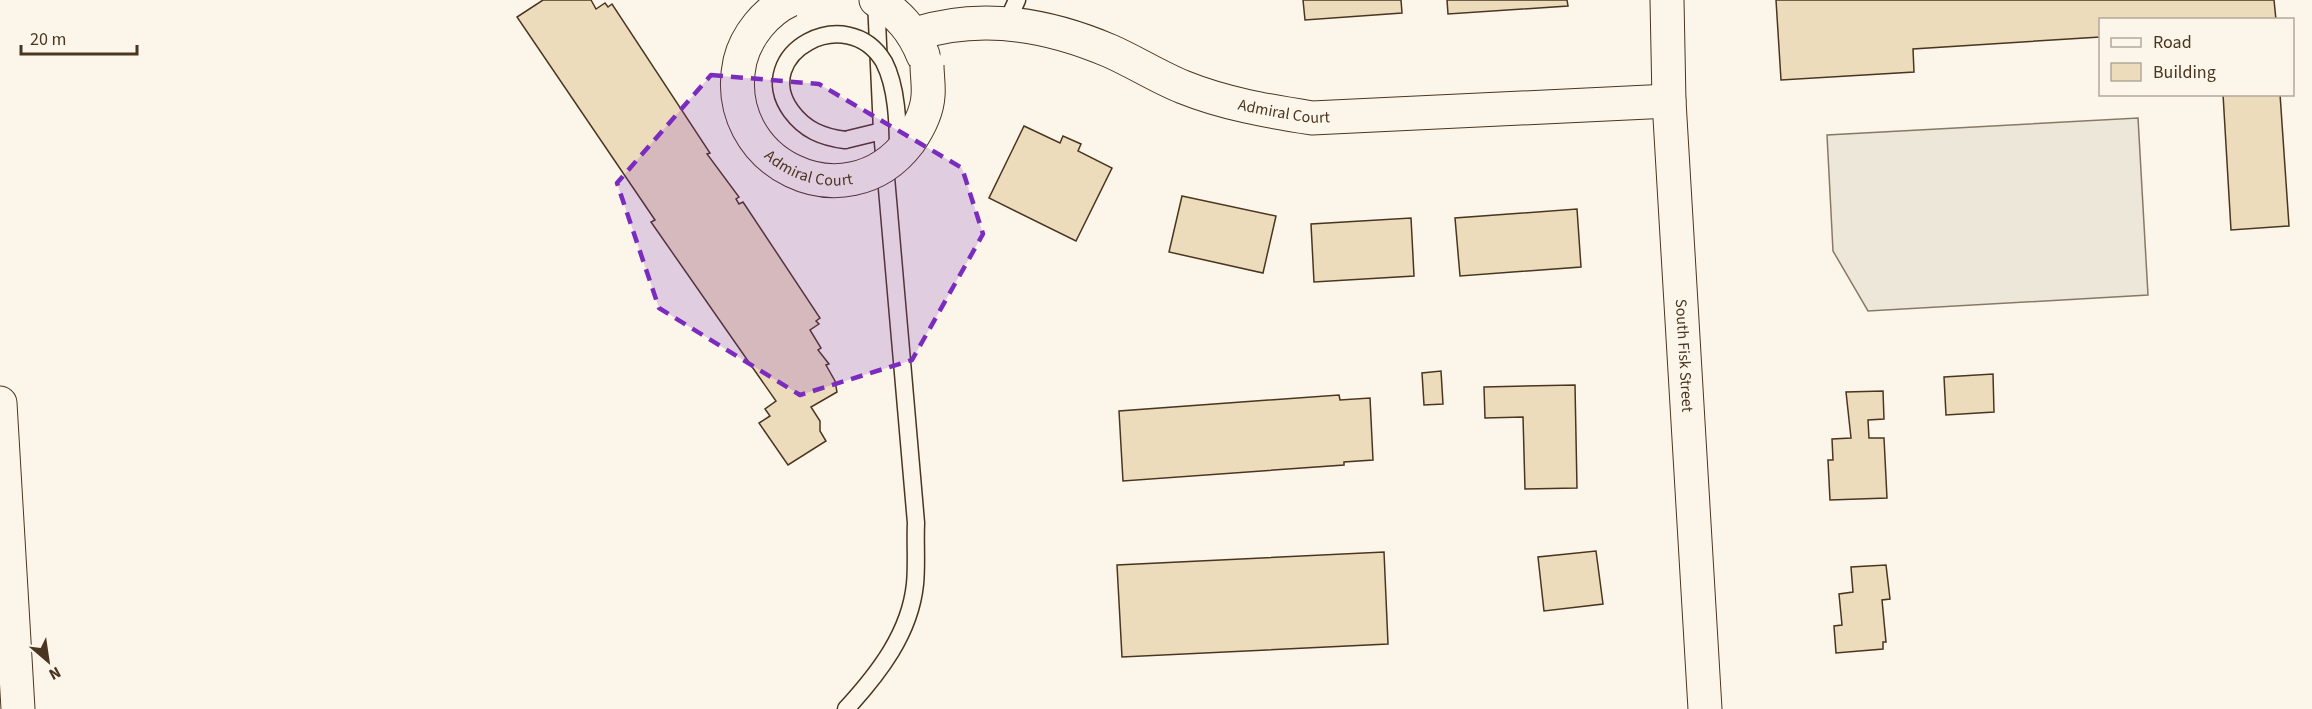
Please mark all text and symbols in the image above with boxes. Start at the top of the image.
scale bar [21,18,136,56]
legend [2099,18,2294,96]
text: 20 m [30,27,66,52]
text: Road [2153,30,2192,55]
text: Building [2153,60,2216,85]
street label: Admiral Court [1236,94,1331,129]
street label: Admiral Court [760,145,855,192]
street label: South Fisk Street [1670,298,1698,413]
north arrow [18,631,78,691]
text: N [45,661,65,685]

